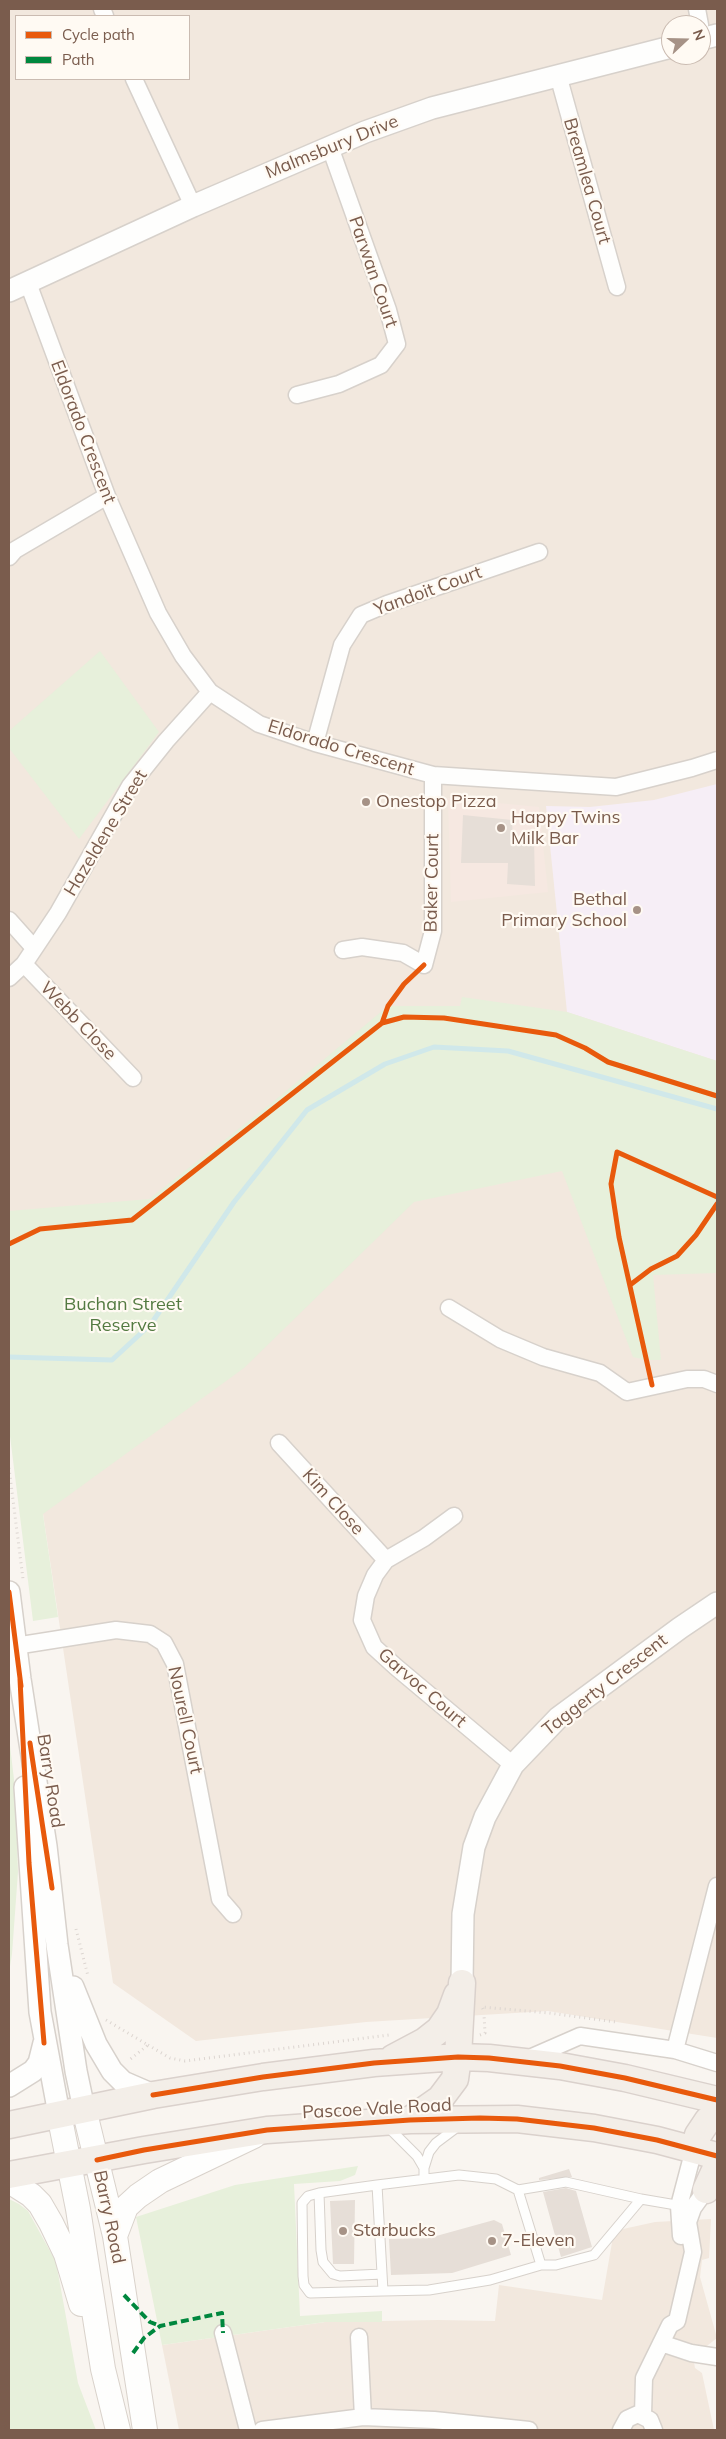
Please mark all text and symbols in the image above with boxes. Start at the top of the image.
legend [15,15,190,80]
north arrow [661,15,711,65]
text: Cycle path [62,25,135,44]
text: N [689,27,709,43]
text: Path [62,50,94,69]
street label: Malmsbury Drive [262,111,402,183]
street label: Breamlea Court [559,115,615,247]
street label: Parwan Court [344,213,402,331]
street label: Eldorado Crescent [46,357,120,507]
street label: Yandoit Court [371,562,485,620]
street label: Eldorado Crescent [265,715,417,781]
street label: Hazeldene Street [60,766,152,900]
place label: Onestop Pizza [376,791,496,813]
marker: Onestop Pizza [360,796,372,808]
place label: Happy Twins Milk Bar [511,807,620,850]
marker: Happy Twins Milk Bar [495,822,507,834]
street label: Baker Court [420,833,444,933]
place label: Bethal Primary School [501,889,627,932]
marker: Bethal Primary School [631,904,643,916]
street label: Webb Close [35,977,121,1065]
park label: Buchan Street Reserve [64,1294,182,1336]
street label: Kim Close [298,1464,368,1540]
street label: Taggerty Crescent [538,1630,672,1740]
street label: Garvoc Court [373,1644,471,1732]
street label: Nourell Court [163,1664,207,1776]
street label: Barry Road [32,1732,68,1830]
street label: Pascoe Vale Road [302,2094,452,2124]
street label: Barry Road [89,2168,129,2266]
place label: Starbucks [353,2220,436,2242]
marker: Starbucks [337,2225,349,2237]
place label: 7-Eleven [502,2230,575,2252]
marker: 7-Eleven [486,2235,498,2247]

